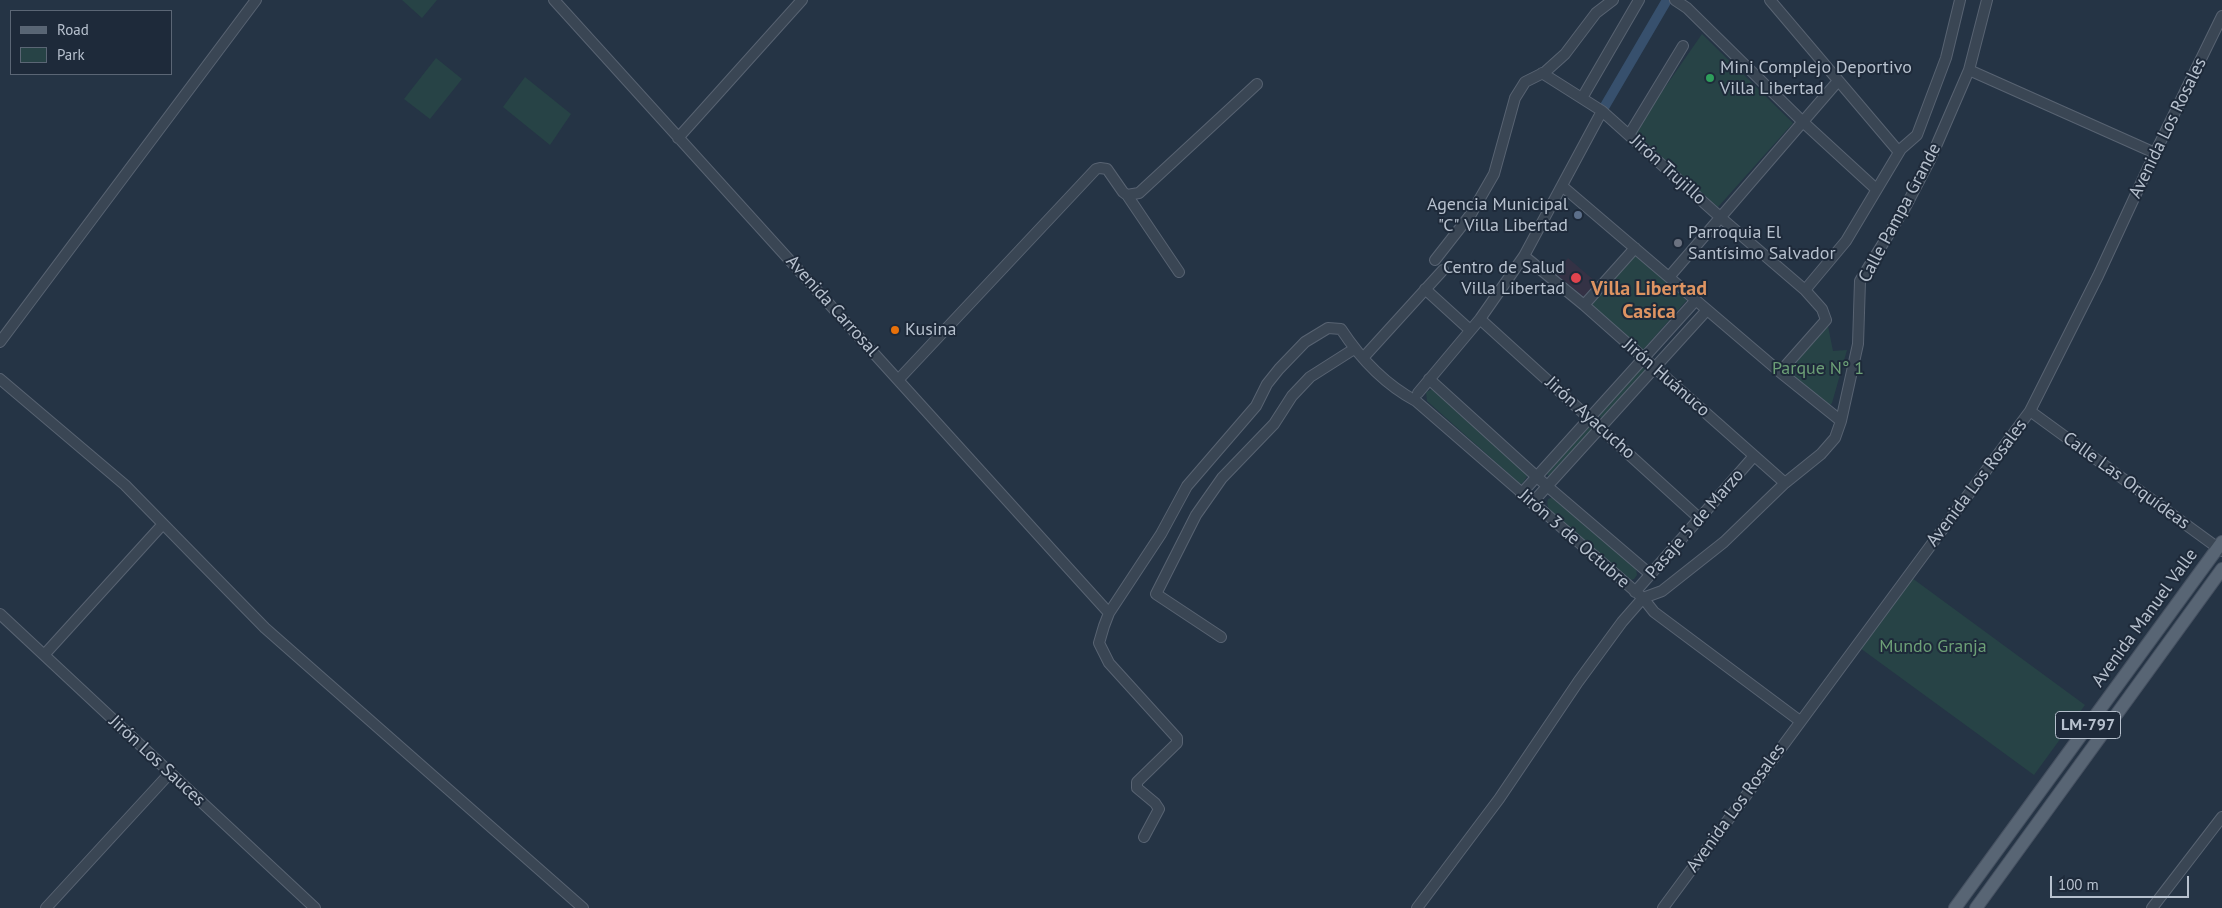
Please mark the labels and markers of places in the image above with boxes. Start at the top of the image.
place label: Mini Complejo Deportivo Villa Libertad [1720,57,1912,100]
marker: Mini Complejo Deportivo Villa Libertad [1704,72,1716,84]
place label: Agencia Municipal "C" Villa Libertad [1427,194,1568,236]
marker: Agencia Municipal "C" Villa Libertad [1572,209,1584,221]
place label: Parroquia El Santísimo Salvador [1688,222,1836,264]
marker: Parroquia El Santísimo Salvador [1672,237,1684,249]
place label: Centro de Salud Villa Libertad [1443,257,1565,300]
marker: Centro de Salud Villa Libertad [1569,271,1583,285]
place label: Kusina [905,319,956,341]
marker: Kusina [889,324,901,336]

